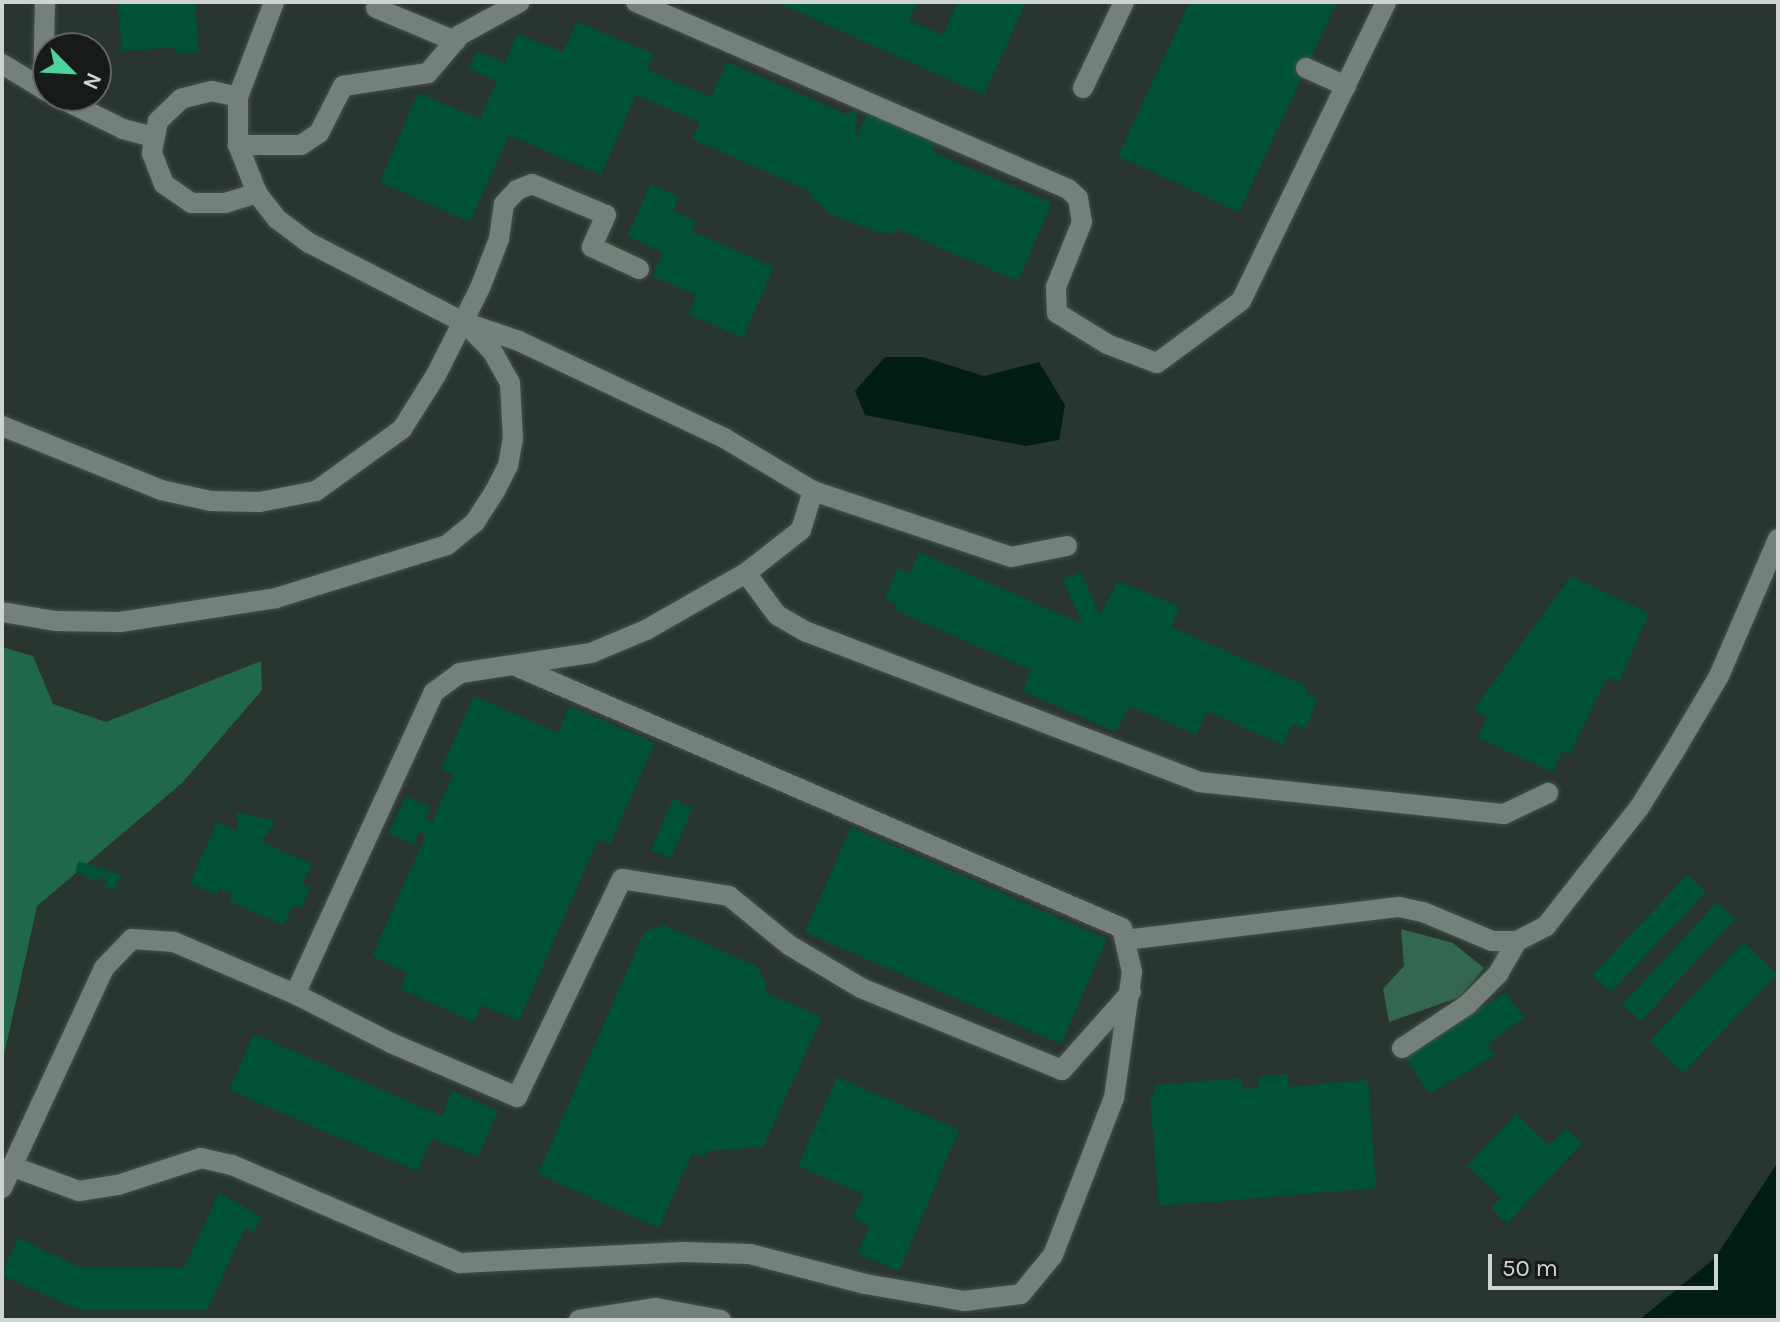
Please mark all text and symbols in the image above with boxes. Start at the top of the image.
north arrow [32,32,112,112]
text: N [77,68,107,93]
scale bar [1492,1238,1722,1288]
text: 50 m [1502,1254,1558,1282]

